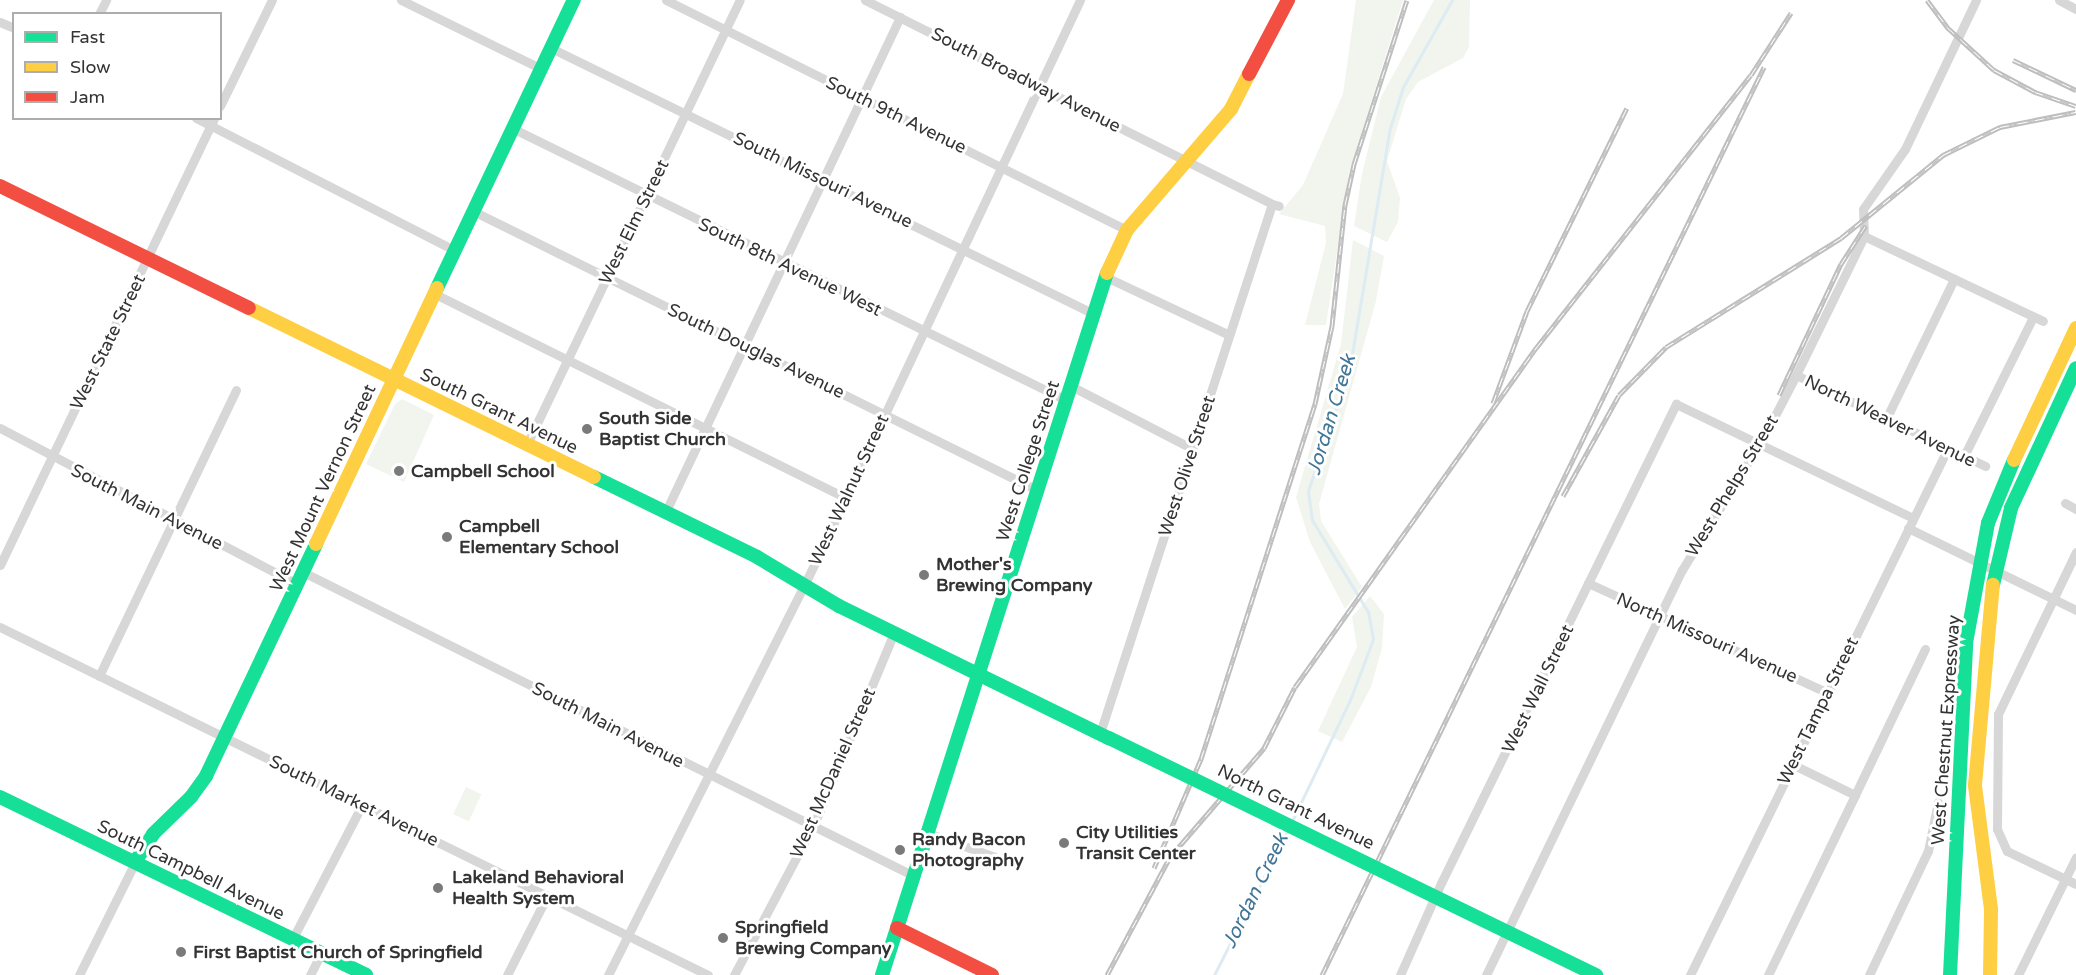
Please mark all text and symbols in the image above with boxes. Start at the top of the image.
legend [12,12,222,120]
street label: South Broadway Avenue [928,23,1124,137]
text: Fast [70,26,105,48]
text: Slow [70,56,111,78]
street label: South 9th Avenue [822,72,970,158]
text: Jam [70,86,105,108]
street label: South Missouri Avenue [730,127,916,233]
street label: West Elm Street [594,156,674,288]
street label: South 8th Avenue West [695,213,885,321]
street label: West State Street [66,271,150,413]
street label: South Douglas Avenue [664,299,848,403]
water label: Jordan Creek [1302,352,1362,478]
street label: South Grant Avenue [417,363,581,459]
street label: North Weaver Avenue [1801,370,1979,472]
street label: West College Street [992,378,1064,544]
street label: West Mount Vernon Street [265,381,381,595]
street label: West Olive Street [1154,393,1220,539]
place label: South Side Baptist Church [599,408,726,450]
street label: West Walnut Street [804,411,894,569]
street label: West Phelps Street [1681,411,1783,561]
marker: South Side Baptist Church [580,422,594,436]
street label: South Main Avenue [67,459,227,555]
place label: Campbell School [411,460,555,482]
marker: Campbell School [392,464,406,478]
place label: Campbell Elementary School [459,516,619,558]
marker: Campbell Elementary School [440,530,454,544]
place label: Mother's Brewing Company [936,554,1092,596]
marker: Mother's Brewing Company [917,568,931,582]
street label: North Missouri Avenue [1613,588,1801,688]
street label: West Chestnut Expressway [1927,614,1965,846]
street label: West Wall Street [1498,621,1578,757]
street label: West Tampa Street [1773,634,1863,788]
street label: South Main Avenue [528,677,688,773]
street label: West McDaniel Street [786,685,880,861]
street label: South Market Avenue [266,751,442,851]
street label: North Grant Avenue [1214,760,1378,854]
street label: South Campbell Avenue [94,815,288,925]
place label: City Utilities Transit Center [1076,822,1196,864]
place label: Randy Bacon Photography [912,829,1026,872]
water label: Jordan Creek [1218,830,1294,952]
marker: City Utilities Transit Center [1057,836,1071,850]
marker: Randy Bacon Photography [893,843,907,857]
place label: Lakeland Behavioral Health System [452,867,624,910]
marker: Lakeland Behavioral Health System [429,879,447,897]
place label: Springfield Brewing Company [735,917,891,960]
marker: Springfield Brewing Company [716,931,730,945]
place label: First Baptist Church of Springfield [193,941,483,963]
marker: First Baptist Church of Springfield [174,945,188,959]

